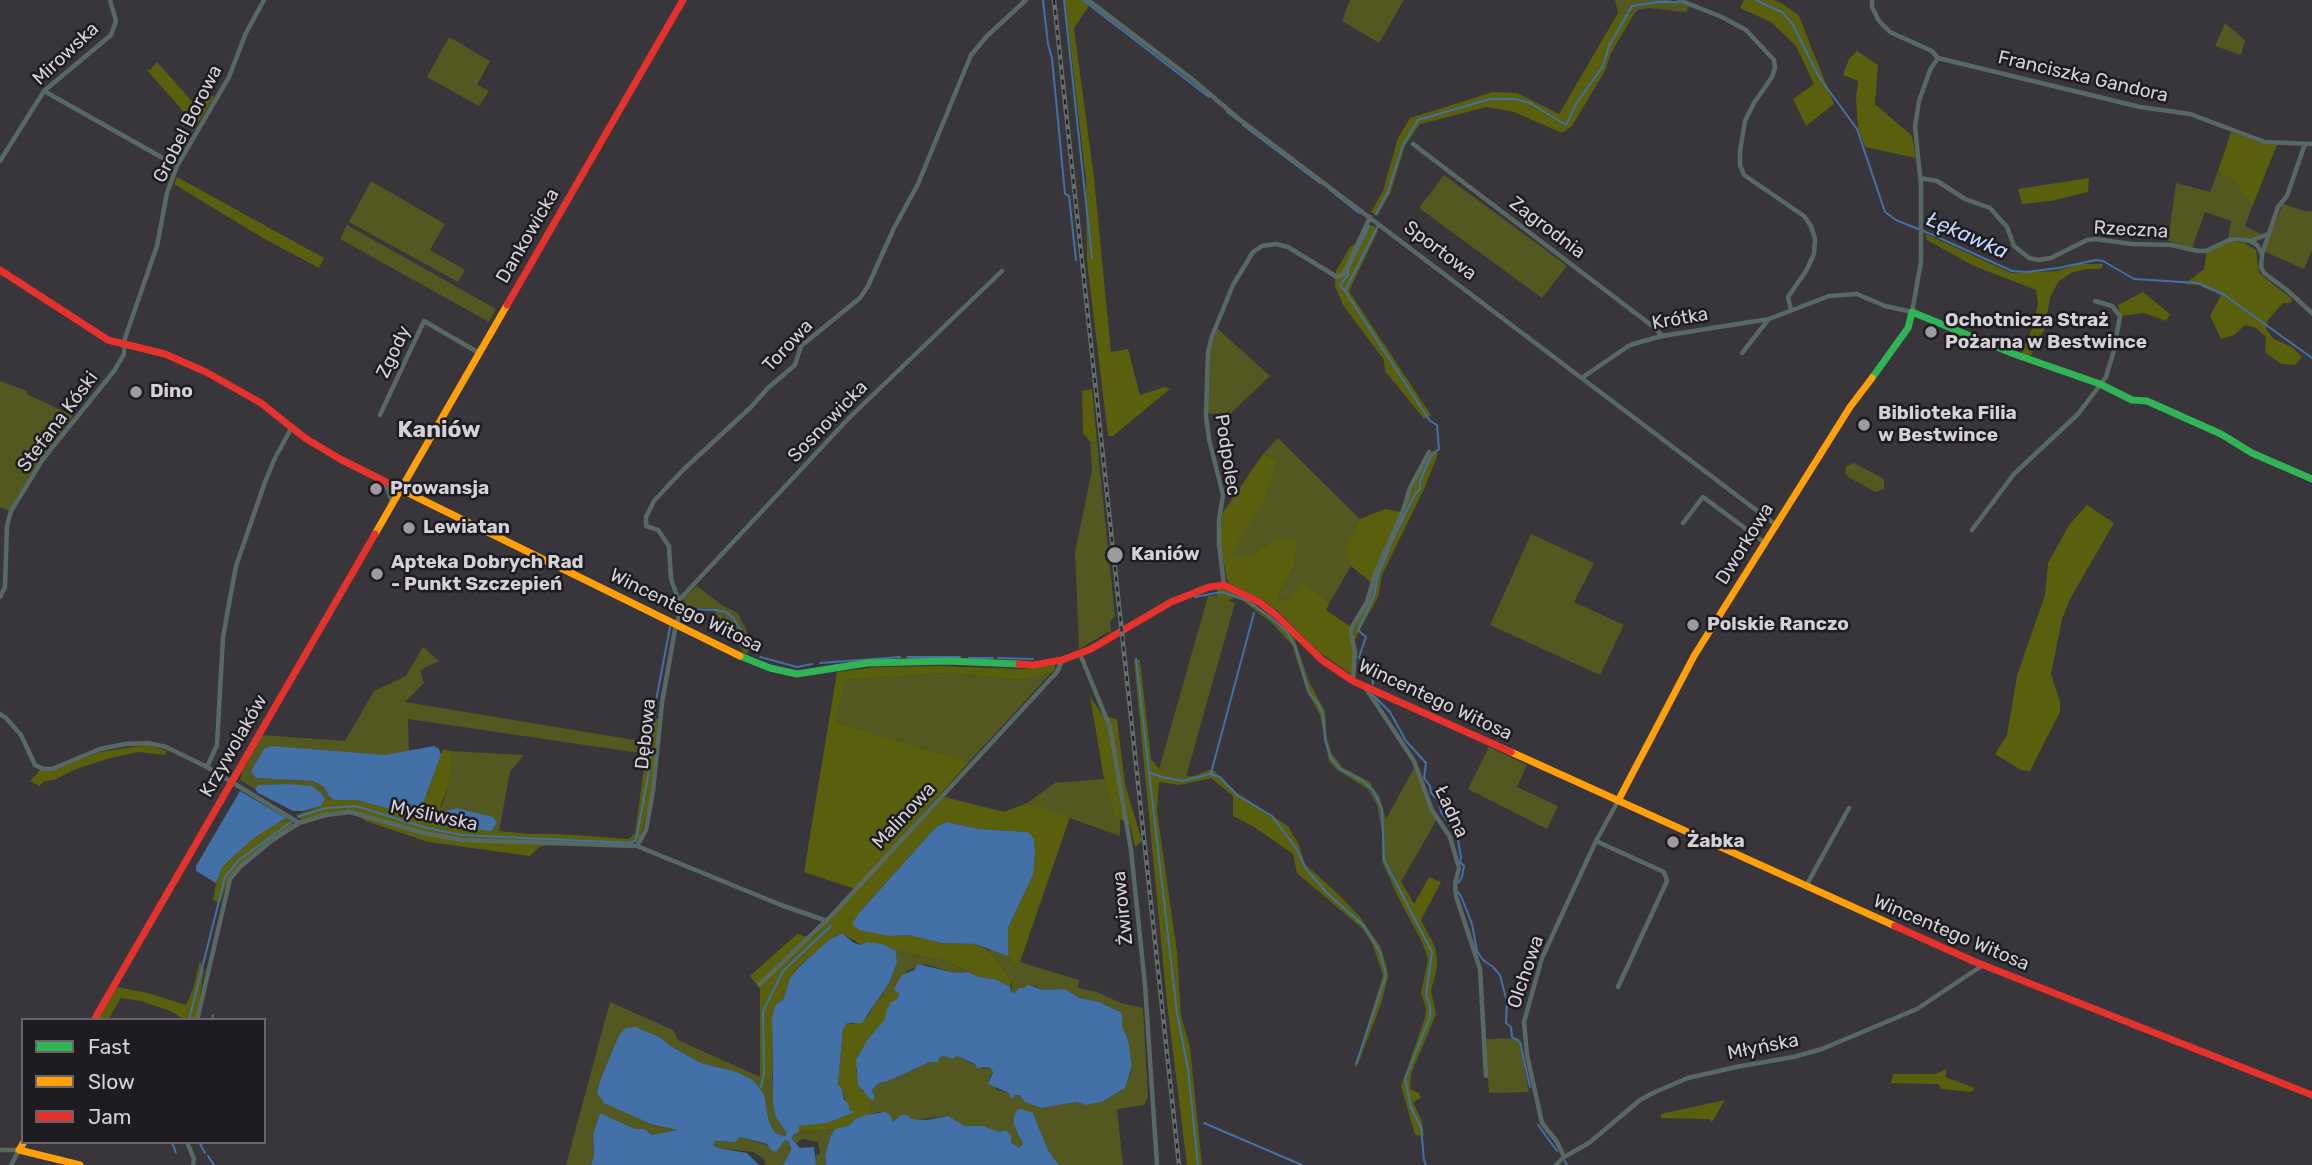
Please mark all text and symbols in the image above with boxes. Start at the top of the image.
street label: Mirowska [28,18,104,90]
street label: Franciszka Gandora [1996,46,2170,108]
street label: Grobel Borowa [149,61,227,187]
street label: Dankowicka [492,185,564,287]
street label: Zagrodnia [1505,192,1589,264]
water label: Łękawka [1922,207,2012,265]
street label: Sportowa [1399,216,1481,286]
street label: Rzeczna [2093,217,2169,243]
street label: Krótka [1650,303,1710,335]
place label: Ochotnicza Straż Pożarna w Bestwince [1945,310,2147,354]
street label: Torowa [758,315,818,377]
street label: Zgody [372,322,416,382]
marker: Ochotnicza Straż Pożarna w Bestwince [1923,324,1939,340]
street label: Stefana Kóski [13,367,103,477]
street label: Sosnowicka [783,376,873,468]
place label: Dino [150,381,193,403]
marker: Dino [128,384,144,400]
place label: Biblioteka Filia w Bestwince [1878,403,2017,447]
street label: Podpolec [1209,413,1245,497]
district label: Kaniów [398,416,480,444]
marker: Biblioteka Filia w Bestwince [1856,417,1872,433]
place label: Prowansja [390,478,489,500]
marker: Prowansja [368,481,384,497]
street label: Dworkowa [1711,499,1779,589]
place label: Lewiatan [423,517,510,539]
marker: Lewiatan [401,520,417,536]
place label: Kaniów [1131,544,1200,566]
marker: Kaniów [1105,545,1125,565]
place label: Apteka Dobrych Rad - Punkt Szczepień [391,552,584,596]
street label: Wincentego Witosa [606,564,766,658]
marker: Apteka Dobrych Rad - Punkt Szczepień [369,566,385,582]
place label: Polskie Ranczo [1707,614,1849,636]
marker: Polskie Ranczo [1685,617,1701,633]
street label: Wincentego Witosa [1354,654,1516,746]
street label: Krzywolaków [195,691,273,801]
street label: Dębowa [631,697,661,771]
street label: Malinowa [868,778,940,854]
street label: Ładna [1429,782,1473,842]
street label: Myśliwska [388,796,480,836]
place label: Żabka [1687,831,1745,853]
marker: Żabka [1665,834,1681,850]
street label: Żwirowa [1108,870,1138,946]
street label: Wincentego Witosa [1870,890,2032,976]
street label: Olchowa [1503,933,1549,1011]
legend [21,1018,266,1144]
street label: Młyńska [1725,1029,1801,1065]
text: Fast [88,1034,130,1059]
text: Slow [88,1069,135,1094]
text: Jam [88,1104,132,1129]

